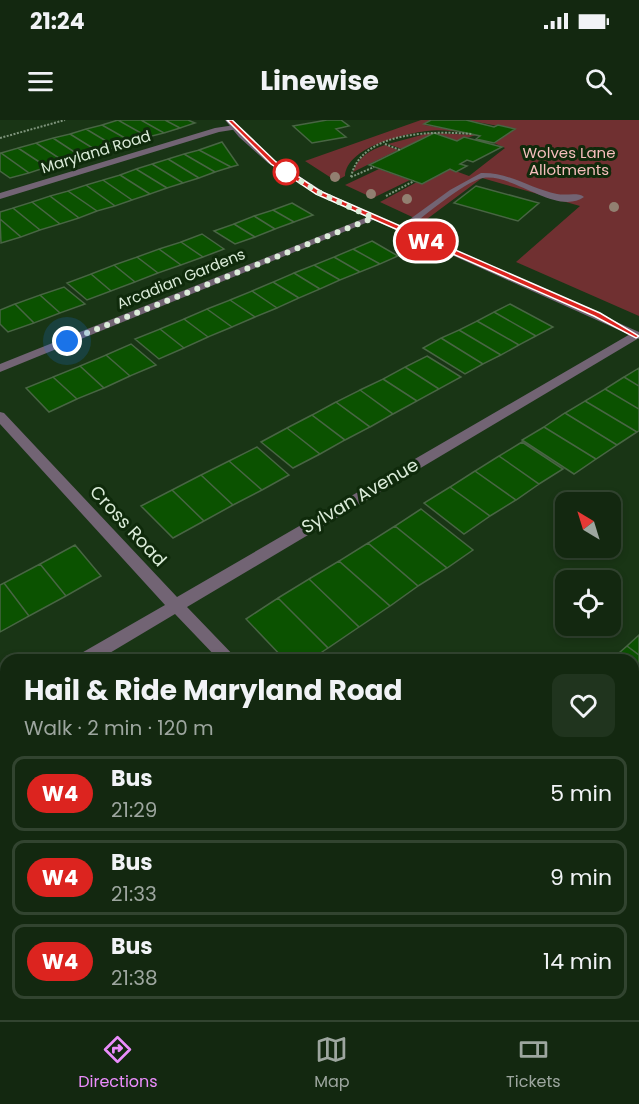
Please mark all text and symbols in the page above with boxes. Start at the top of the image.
text: 21:24 [30,6,85,37]
text: Linewise [260,62,379,99]
icon: menu [24,65,57,98]
icon: search [582,65,615,98]
street label: Maryland Road [38,125,153,178]
park label: Wolves Lane Allotments [522,142,616,180]
unlabelled marker [273,159,299,185]
line badge: W4 [399,222,453,260]
text: W4 [408,227,444,256]
street label: Arcadian Gardens [113,243,248,314]
your location [52,326,82,356]
street label: Sylvan Avenue [297,452,423,539]
street label: Cross Road [84,480,172,572]
north arrow [555,492,621,558]
map controls [555,492,621,636]
button: locate [555,570,621,636]
text: Hail & Ride Maryland Road [24,671,403,710]
button: heart [552,674,615,737]
text: Walk · 2 min · 120 m [24,714,214,742]
text: Bus [111,763,153,794]
text: 5 min [550,778,612,809]
text: W4 [42,779,78,808]
text: 21:29 [111,796,157,824]
text: Bus [111,847,153,878]
text: 9 min [550,862,612,893]
text: W4 [42,863,78,892]
text: 21:33 [111,880,157,908]
text: Bus [111,931,153,962]
text: 14 min [543,946,612,977]
text: W4 [42,947,78,976]
text: 21:38 [111,964,158,992]
tab: Directions [78,1033,158,1094]
tab: Map [314,1033,350,1094]
tab: Tickets [506,1033,561,1094]

